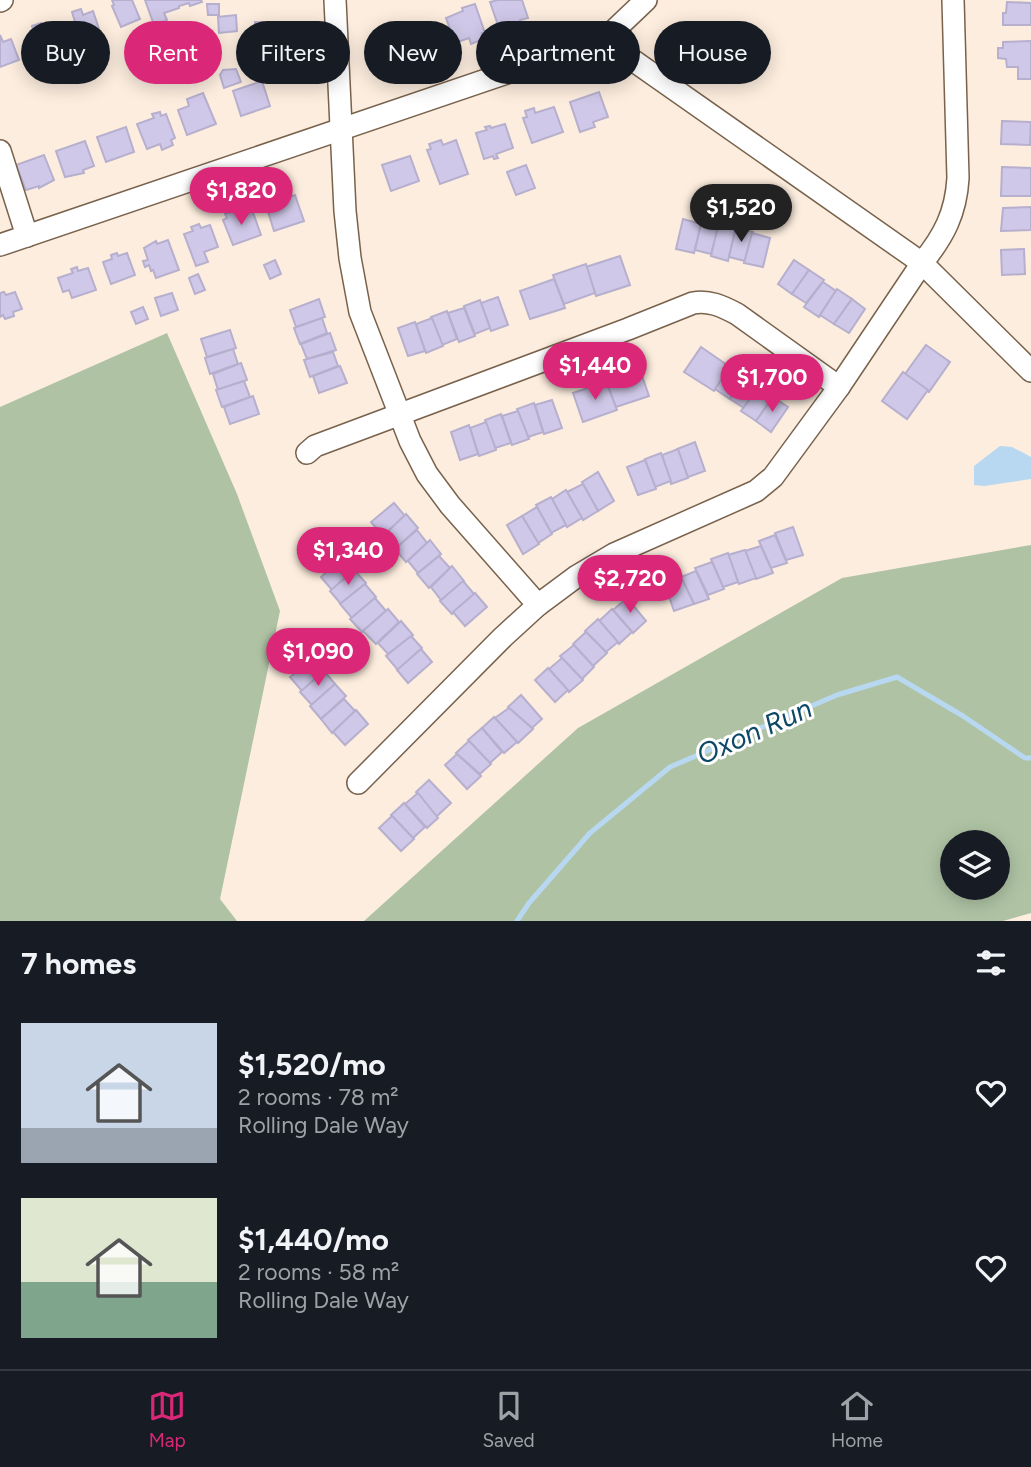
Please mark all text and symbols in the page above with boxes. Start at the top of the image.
chip: Buy [21,21,110,84]
chip: Rent [124,21,222,84]
chip: Filters [236,21,350,84]
chip: New [364,21,462,84]
chip: Apartment [476,21,640,84]
chip: House [654,21,771,84]
pin: $1,820 [184,168,298,227]
text: $1,820 [206,176,276,204]
pin: $1,520 [684,184,798,244]
text: $1,520 [706,193,776,221]
pin: $1,440 [538,342,652,402]
text: $1,440 [559,351,631,379]
pin: $1,700 [715,354,829,414]
text: $1,700 [737,363,807,391]
pin: $1,340 [291,528,405,587]
text: $1,340 [313,536,383,564]
pin: $2,720 [573,556,687,615]
text: $2,720 [594,564,666,592]
pin: $1,090 [261,628,375,688]
text: $1,090 [282,637,354,665]
water label: Oxon Run [691,691,817,771]
map controls [940,830,1010,900]
button: layers [940,830,1010,900]
icon: filters [972,944,1010,982]
text: 7 homes [21,945,136,982]
text: $1,520/mo [238,1046,386,1083]
icon: home [77,1051,161,1135]
icon: heart [972,1074,1010,1112]
text: 2 rooms · 78 m² [238,1083,399,1111]
text: Rolling Dale Way [238,1111,409,1139]
text: $1,440/mo [238,1221,389,1258]
icon: home [77,1226,161,1310]
icon: heart [972,1249,1010,1287]
text: 2 rooms · 58 m² [238,1258,399,1286]
text: Rolling Dale Way [238,1286,409,1314]
tab: Map [148,1387,186,1452]
tab: Saved [482,1387,535,1452]
tab: Home [831,1387,883,1452]

